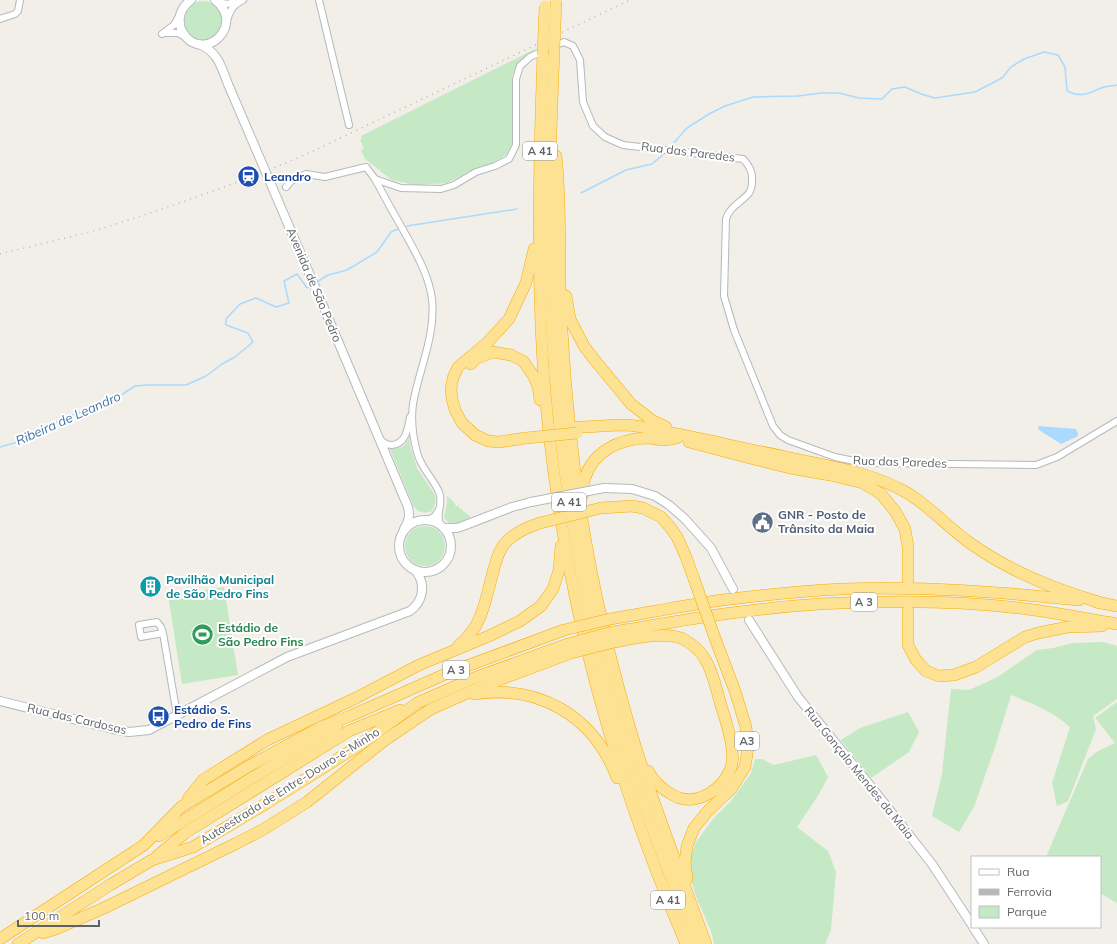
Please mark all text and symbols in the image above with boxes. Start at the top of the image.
street label: Rua das Paredes [640,138,736,165]
road number: A 41 [523,142,557,160]
station icon: Leandro [236,164,262,190]
place label: Leandro [264,169,311,184]
street label: Avenida de São Pedro [284,225,345,344]
water label: Ribeira de Leandro [13,388,123,448]
street label: Rua das Paredes [853,452,947,471]
road number: A 41 [552,493,586,511]
place label: GNR - Posto de Trânsito da Maia [778,507,875,536]
public building icon: GNR - Posto de Trânsito da Maia [749,509,775,535]
place label: Pavilhão Municipal de São Pedro Fins [166,572,274,601]
building icon: Pavilhão Municipal de São Pedro Fins [137,574,163,600]
road number: A 3 [851,593,877,611]
place label: Estádio de São Pedro Fins [218,620,304,649]
sports icon: Estádio de São Pedro Fins [190,622,216,648]
road number: A 3 [443,661,469,679]
street label: Rua das Cardosas [26,700,128,737]
place label: Estádio S. Pedro de Fins [174,702,251,731]
street label: Rua Gonçalo Mendes da Maia [801,703,917,842]
bus stop icon: Estádio S. Pedro de Fins [145,704,171,730]
street label: Autoestrada de Entre-Douro-e-Minho [197,724,382,847]
road number: A3 [735,732,759,750]
legend [971,856,1101,928]
text: Rua [1007,864,1029,879]
text: Ferrovia [1007,884,1052,899]
road number: A 41 [651,891,685,909]
scale bar [18,902,99,928]
text: Parque [1007,904,1047,919]
text: 100 m [24,908,59,923]

